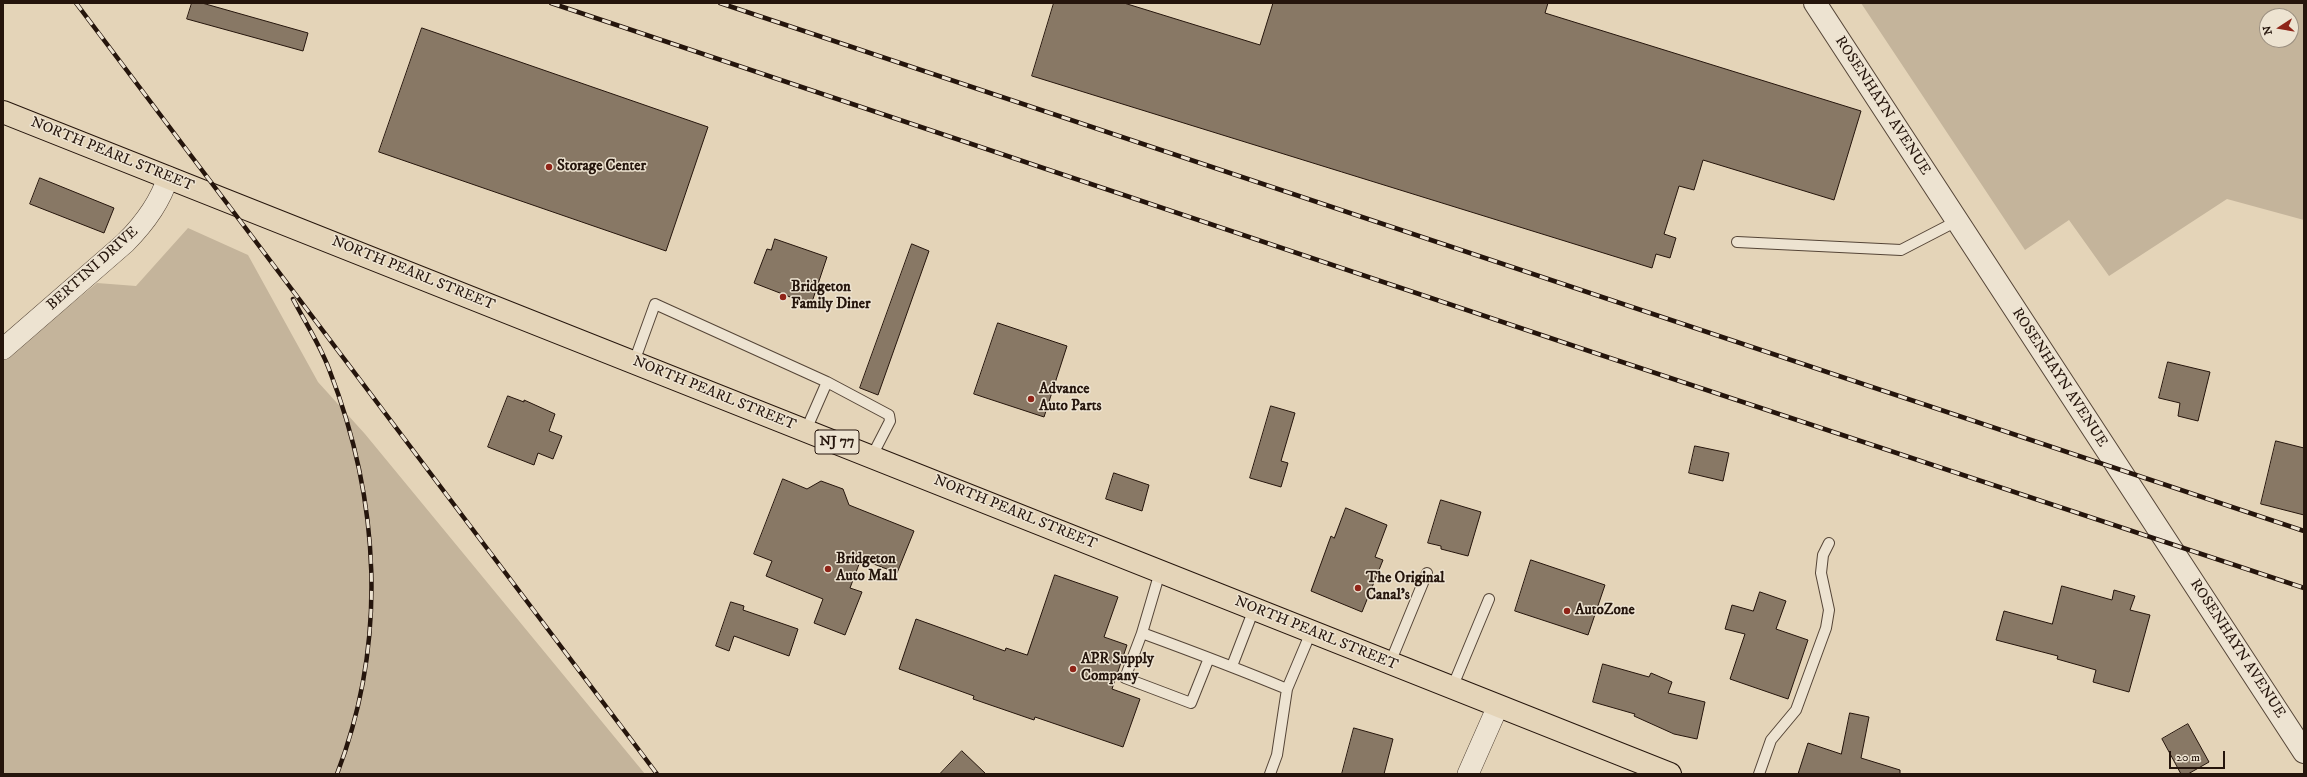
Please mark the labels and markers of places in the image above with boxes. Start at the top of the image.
place label: Storage Center [557,158,646,176]
marker: Storage Center [544,162,554,172]
place label: Bridgeton Family Diner [791,279,871,314]
marker: Bridgeton Family Diner [778,292,788,302]
place label: Advance Auto Parts [1039,381,1102,416]
marker: Advance Auto Parts [1026,394,1036,404]
place label: Bridgeton Auto Mall [836,551,897,586]
marker: Bridgeton Auto Mall [823,564,833,574]
place label: The Original Canal's [1366,570,1445,605]
marker: The Original Canal's [1353,583,1363,593]
place label: AutoZone [1575,602,1635,620]
marker: AutoZone [1562,606,1572,616]
place label: APR Supply Company [1081,651,1154,686]
marker: APR Supply Company [1068,664,1078,674]

